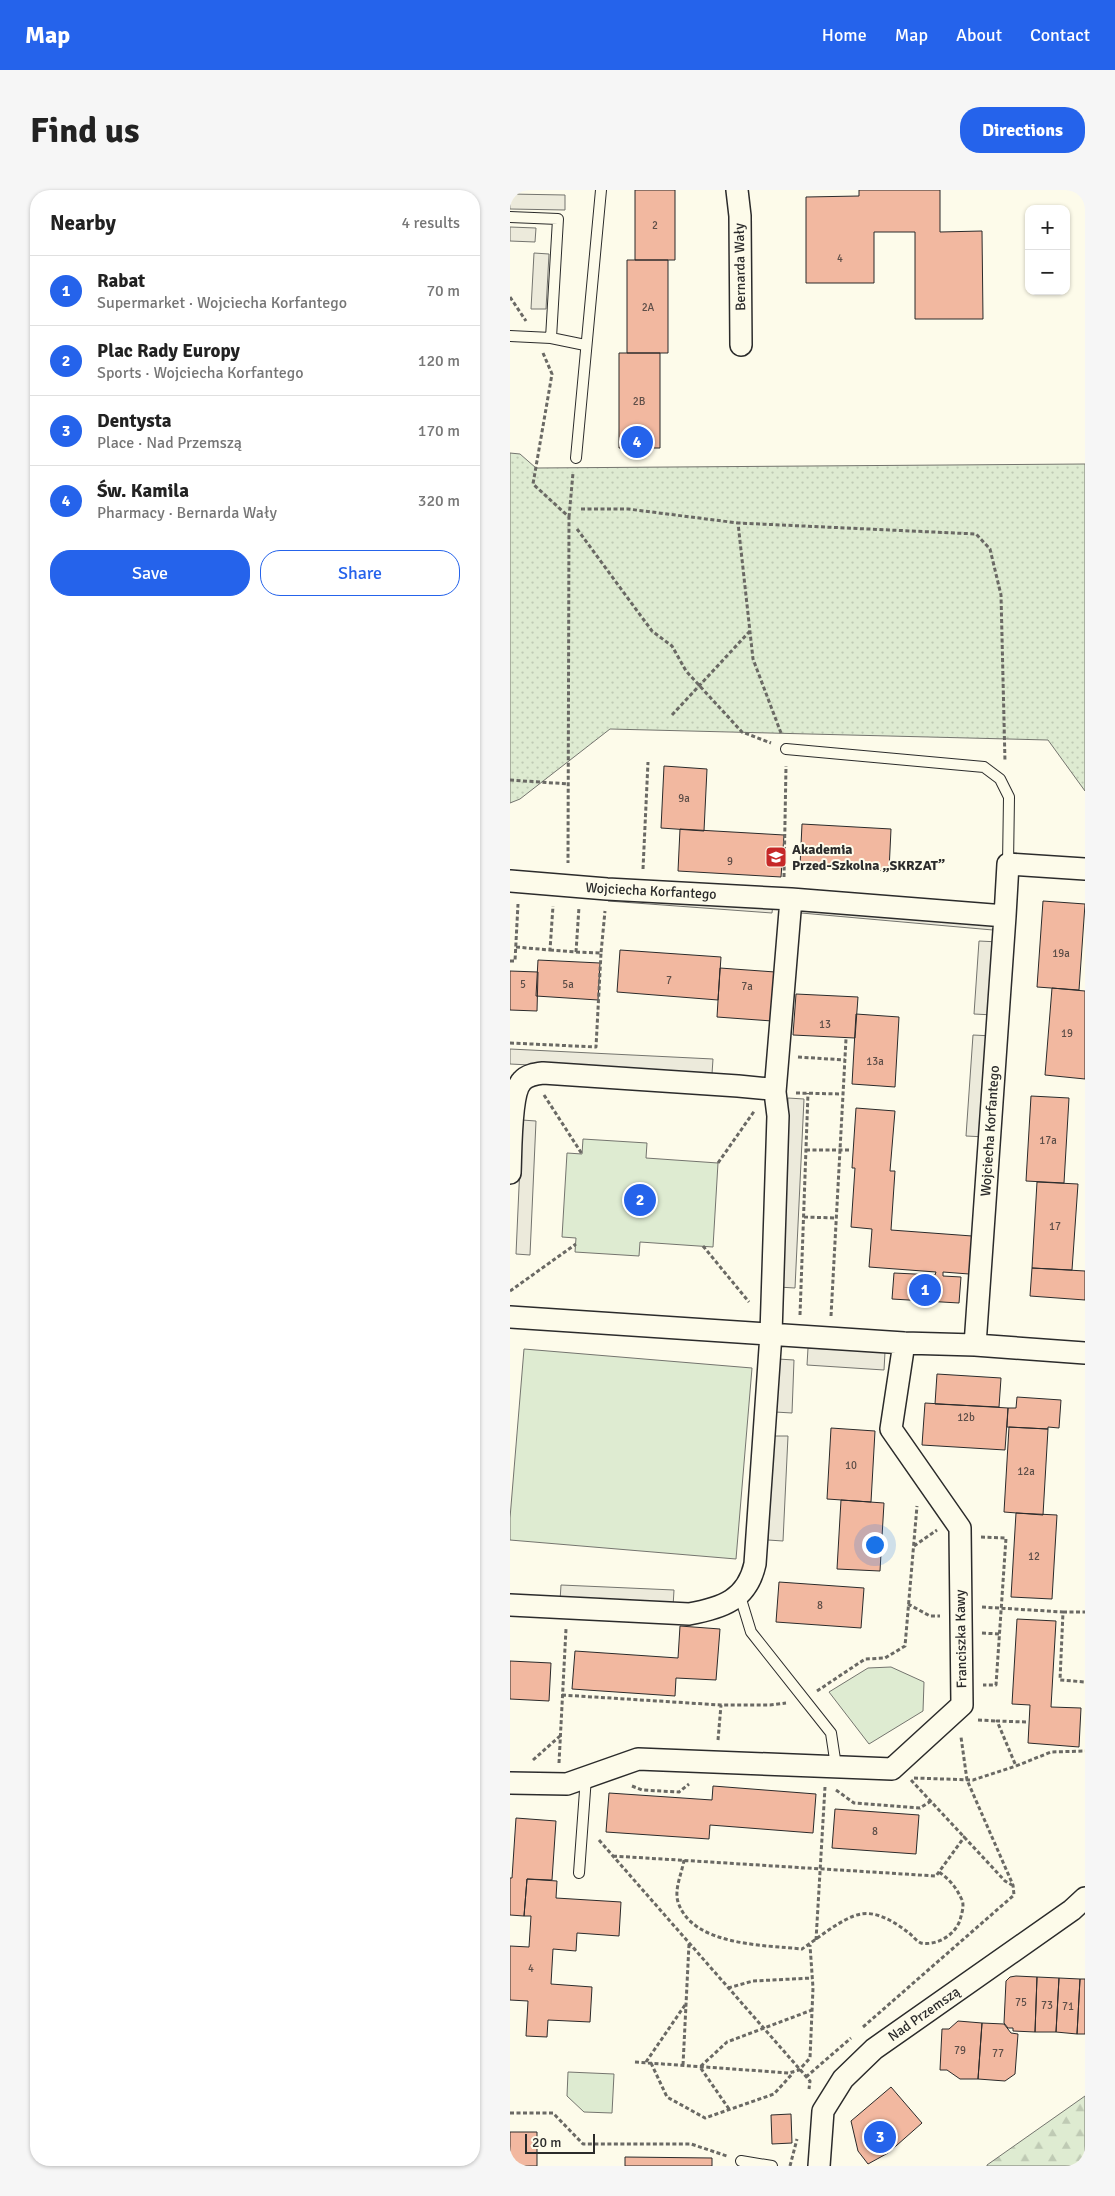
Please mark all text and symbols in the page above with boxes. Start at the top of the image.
text: Map [25,20,70,50]
text: Home [822,24,867,46]
text: Map [895,24,928,46]
text: About [956,24,1002,46]
text: Contact [1030,24,1090,46]
button: Directions [960,107,1085,153]
text: Find us [30,109,140,152]
map controls [1025,205,1070,295]
button: + [1025,205,1070,250]
text: Nearby [50,210,116,236]
text: 4 results [401,213,460,233]
house number: 2 [652,219,658,232]
street label: Bernarda Wały [731,222,749,311]
button: − [1025,250,1070,295]
house number: 4 [837,252,843,265]
text: Rabat [97,269,145,293]
text: 1 [62,281,70,301]
text: 70 m [426,281,460,301]
text: Supermarket · Wojciecha Korfantego [97,293,347,313]
house number: 2A [642,301,655,314]
text: Plac Rady Europy [97,339,240,363]
text: 2 [62,351,70,371]
text: 120 m [418,351,460,371]
text: Sports · Wojciecha Korfantego [97,363,303,383]
house number: 2B [633,395,646,408]
text: Dentysta [97,409,172,433]
text: 3 [62,421,70,441]
text: 170 m [418,421,460,441]
pin: 4 [621,423,653,461]
text: Place · Nad Przemszą [97,433,242,453]
text: Św. Kamila [97,479,189,503]
text: 4 [62,491,70,511]
text: 320 m [418,491,460,511]
text: Pharmacy · Bernarda Wały [97,503,277,523]
button: Save [50,550,250,596]
button: Share [260,550,460,596]
house number: 9a [678,792,690,805]
place label: Akademia Przed-Szkolna „SKRZAT” [792,841,945,874]
school or university icon: Akademia Przed-Szkolna „SKRZAT” [764,845,788,869]
house number: 9 [727,855,733,868]
street label: Wojciecha Korfantego [585,879,717,903]
house number: 19a [1052,947,1070,960]
house number: 7 [666,974,672,987]
house number: 5 [520,978,526,991]
house number: 5a [562,978,574,991]
house number: 7a [741,980,753,993]
house number: 13 [819,1018,831,1031]
house number: 19 [1061,1027,1073,1040]
house number: 13a [866,1055,884,1068]
street label: Wojciecha Korfantego [977,1065,1003,1197]
house number: 17a [1039,1134,1057,1147]
pin: 2 [624,1181,656,1219]
house number: 17 [1049,1220,1061,1233]
pin: 1 [909,1271,941,1309]
house number: 12b [957,1411,975,1424]
house number: 10 [845,1459,857,1472]
house number: 12a [1017,1465,1035,1478]
your location [862,1532,888,1558]
house number: 12 [1028,1550,1040,1563]
street label: Franciszka Kawy [952,1589,970,1689]
house number: 8 [817,1599,823,1612]
house number: 8 [872,1825,878,1838]
house number: 4 [528,1962,534,1975]
street label: Nad Przemszą [885,1983,963,2045]
house number: 75 [1015,1996,1027,2009]
house number: 73 [1041,1999,1053,2012]
house number: 71 [1062,2000,1074,2013]
house number: 79 [954,2044,966,2057]
house number: 77 [992,2047,1004,2060]
pin: 3 [864,2118,896,2156]
scale bar [525,2131,595,2154]
text: 20 m [532,2134,561,2151]

